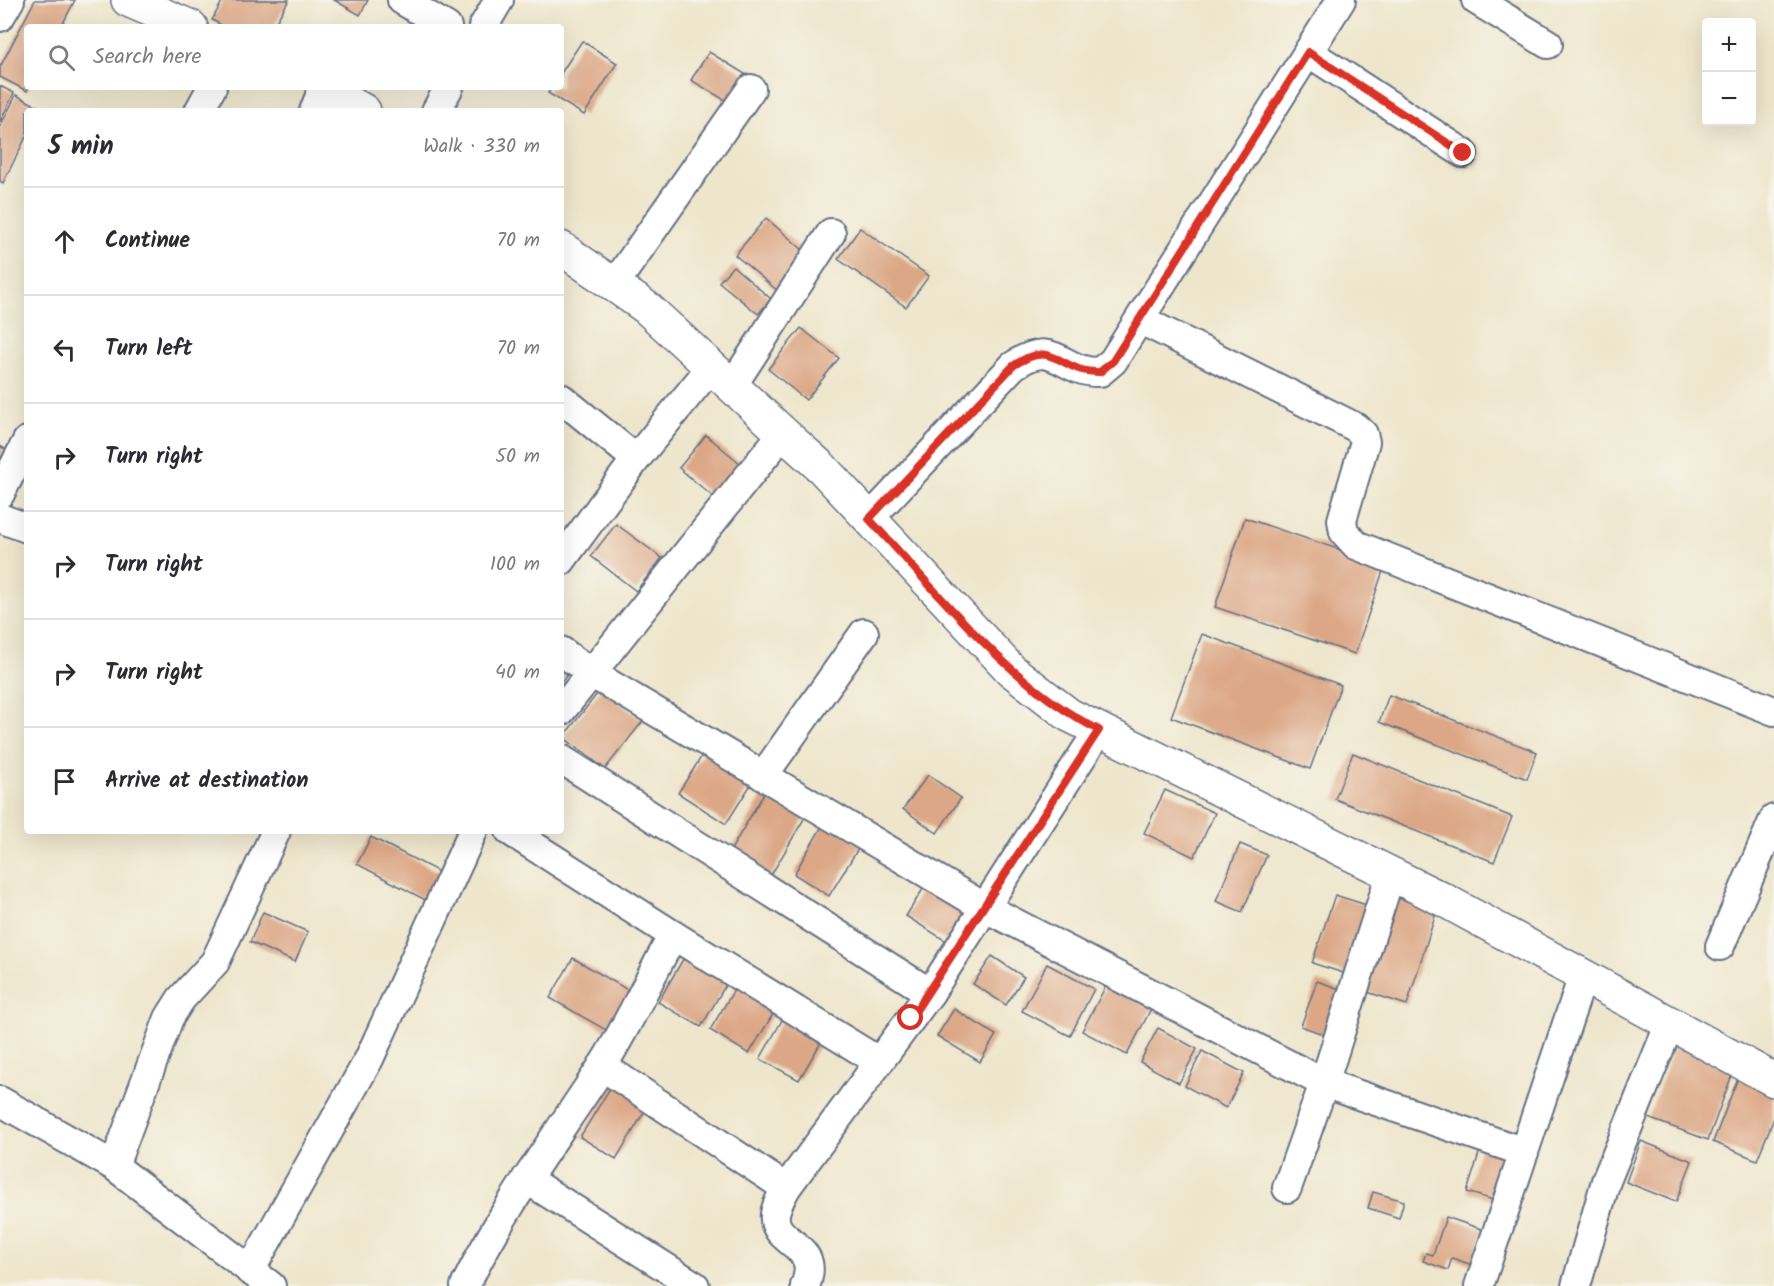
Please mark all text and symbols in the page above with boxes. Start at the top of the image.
map controls [1702,18,1756,126]
button: + [1702,18,1756,72]
search box [24,24,564,90]
text: Search here [93,40,201,75]
icon: search [45,41,78,74]
button: − [1702,72,1756,126]
text: 5 min [48,126,114,168]
text: Walk · 330 m [423,131,540,163]
route end [1449,139,1475,165]
text: Continue [105,224,190,259]
icon: ahead [48,225,81,258]
text: 70 m [497,225,540,257]
text: Turn left [105,332,192,367]
icon: left [48,333,81,366]
text: 70 m [497,333,540,365]
text: Turn right [105,440,203,475]
icon: right [48,441,81,474]
text: 50 m [495,441,540,473]
text: Turn right [105,548,203,583]
icon: right [48,549,81,582]
text: 100 m [490,549,540,581]
text: Turn right [105,656,203,691]
icon: right [48,657,81,690]
text: 40 m [495,657,540,689]
text: Arrive at destination [105,764,308,799]
icon: arrive [48,765,81,798]
route start [897,1004,923,1030]

